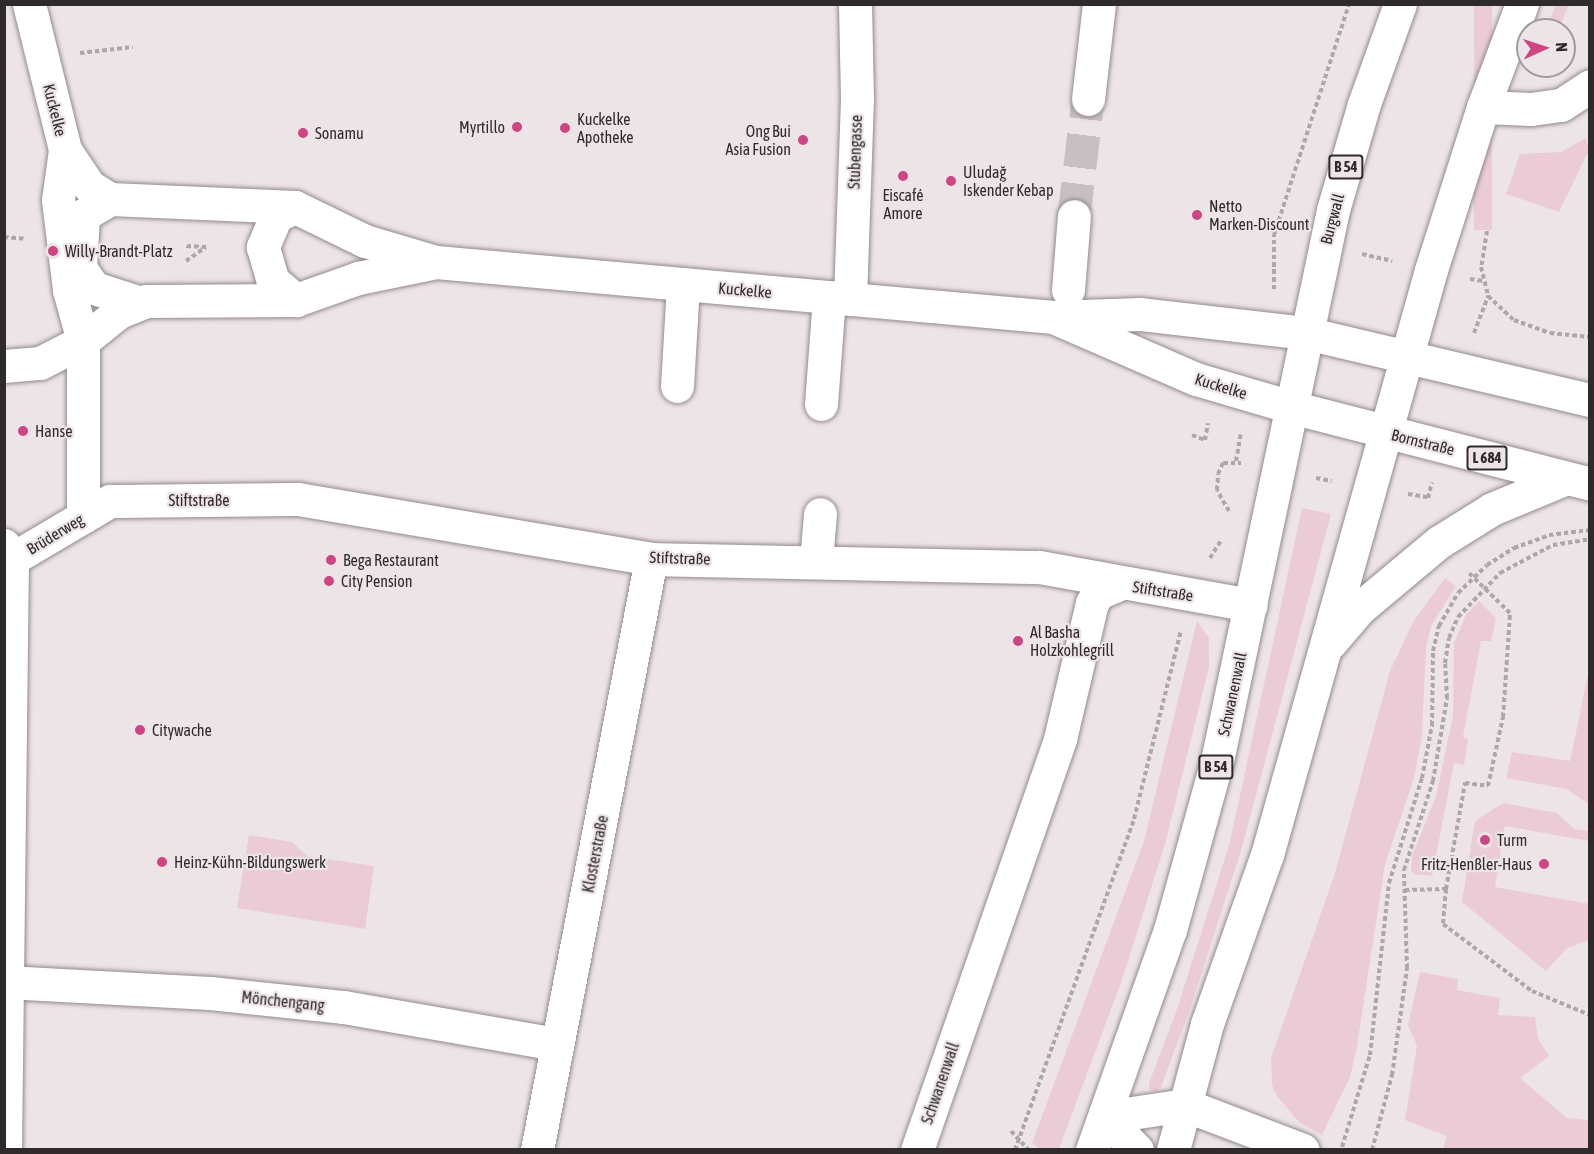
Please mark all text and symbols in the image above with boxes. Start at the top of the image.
north arrow [1516,18,1576,78]
text: N [1553,42,1571,52]
street label: Kuckelke [39,82,71,138]
place label: Kuckelke Apotheke [577,109,634,147]
street label: Stubengasse [844,115,866,189]
place label: Myrtillo [459,117,505,137]
marker: Myrtillo [510,120,524,134]
marker: Kuckelke Apotheke [558,121,572,135]
place label: Ong Bui Asia Fusion [726,121,791,159]
place label: Sonamu [315,123,364,143]
marker: Sonamu [296,126,310,140]
marker: Ong Bui Asia Fusion [796,133,810,147]
road number: B 54 [1328,155,1364,179]
place label: Uludağ Iskender Kebap [963,162,1054,200]
marker: Eiscafé Amore [896,169,910,183]
marker: Uludağ Iskender Kebap [944,174,958,188]
place label: Eiscafé Amore [882,185,924,223]
street label: Burgwall [1316,192,1348,246]
place label: Netto Marken-Discount [1209,196,1309,234]
marker: Netto Marken-Discount [1190,208,1204,222]
place label: Willy-Brandt-Platz [65,241,172,261]
marker: Willy-Brandt-Platz [46,244,60,258]
street label: Kuckelke [717,278,773,302]
street label: Kuckelke [1193,369,1249,403]
place label: Hanse [35,421,72,441]
marker: Hanse [16,424,30,438]
street label: Bornstraße [1389,425,1457,459]
road number: L 684 [1466,446,1508,470]
street label: Stiftstraße [169,490,229,510]
street label: Brüderweg [23,510,87,558]
street label: Stiftstraße [649,547,711,569]
place label: Bega Restaurant [343,550,439,570]
marker: Bega Restaurant [324,553,338,567]
place label: City Pension [341,571,413,591]
marker: City Pension [322,574,336,588]
street label: Stiftstraße [1131,577,1195,605]
place label: Al Basha Holzkohlegrill [1030,622,1114,660]
marker: Al Basha Holzkohlegrill [1011,634,1025,648]
street label: Schwanenwall [1214,650,1250,738]
place label: Citywache [152,720,212,740]
marker: Citywache [133,723,147,737]
road number: B 54 [1198,755,1234,779]
street label: Klosterstraße [578,814,612,894]
place label: Turm [1497,830,1527,850]
marker: Turm [1478,833,1492,847]
place label: Heinz-Kühn-Bildungswerk [174,852,326,872]
place label: Fritz-Henßler-Haus [1421,854,1532,874]
marker: Heinz-Kühn-Bildungswerk [155,855,169,869]
marker: Fritz-Henßler-Haus [1537,857,1551,871]
street label: Mönchengang [241,987,325,1015]
street label: Schwanenwall [917,1040,963,1126]

